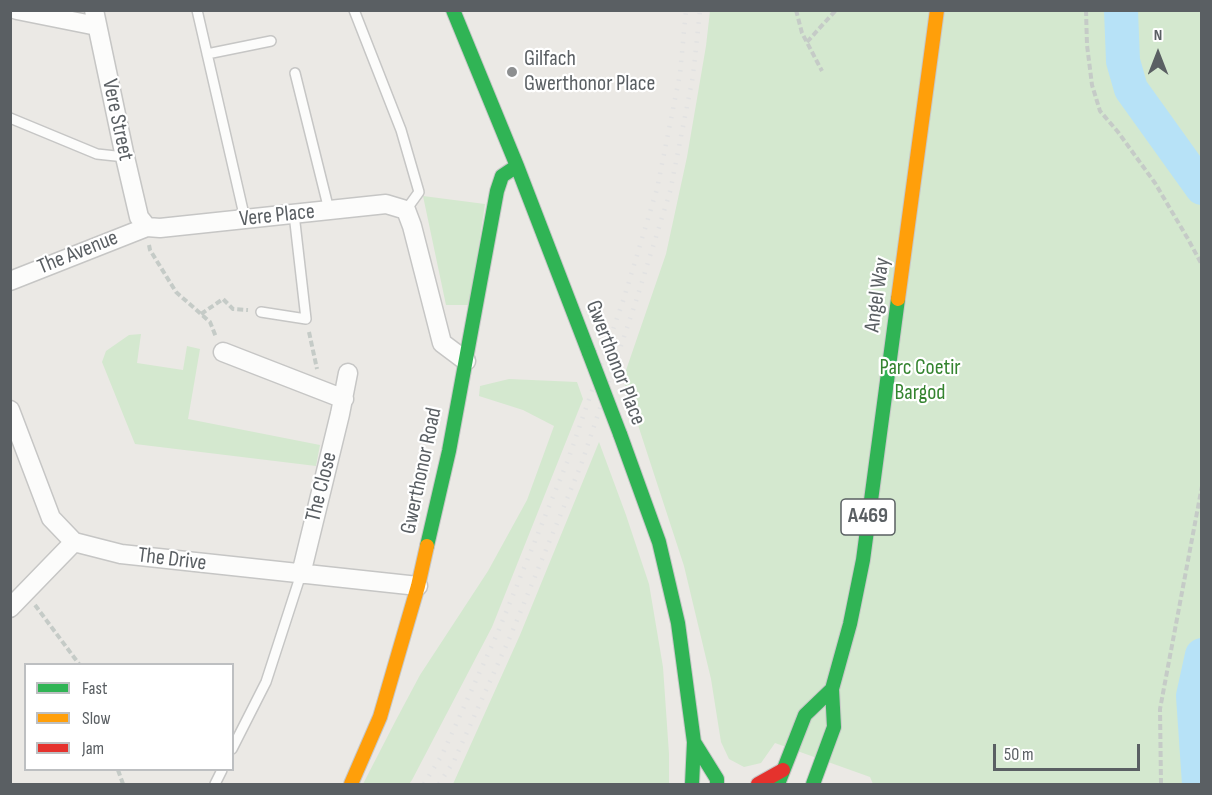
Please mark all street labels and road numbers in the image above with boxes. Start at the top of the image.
street label: Vere Street [95,77,139,163]
street label: Vere Place [238,199,316,233]
street label: The Avenue [34,225,122,281]
street label: Angel Way [860,256,896,334]
street label: Gwerthonor Place [579,297,651,429]
street label: Gwerthonor Road [396,405,448,537]
street label: The Close [301,449,343,525]
road number: A469 [841,499,895,535]
street label: The Drive [136,543,208,577]

